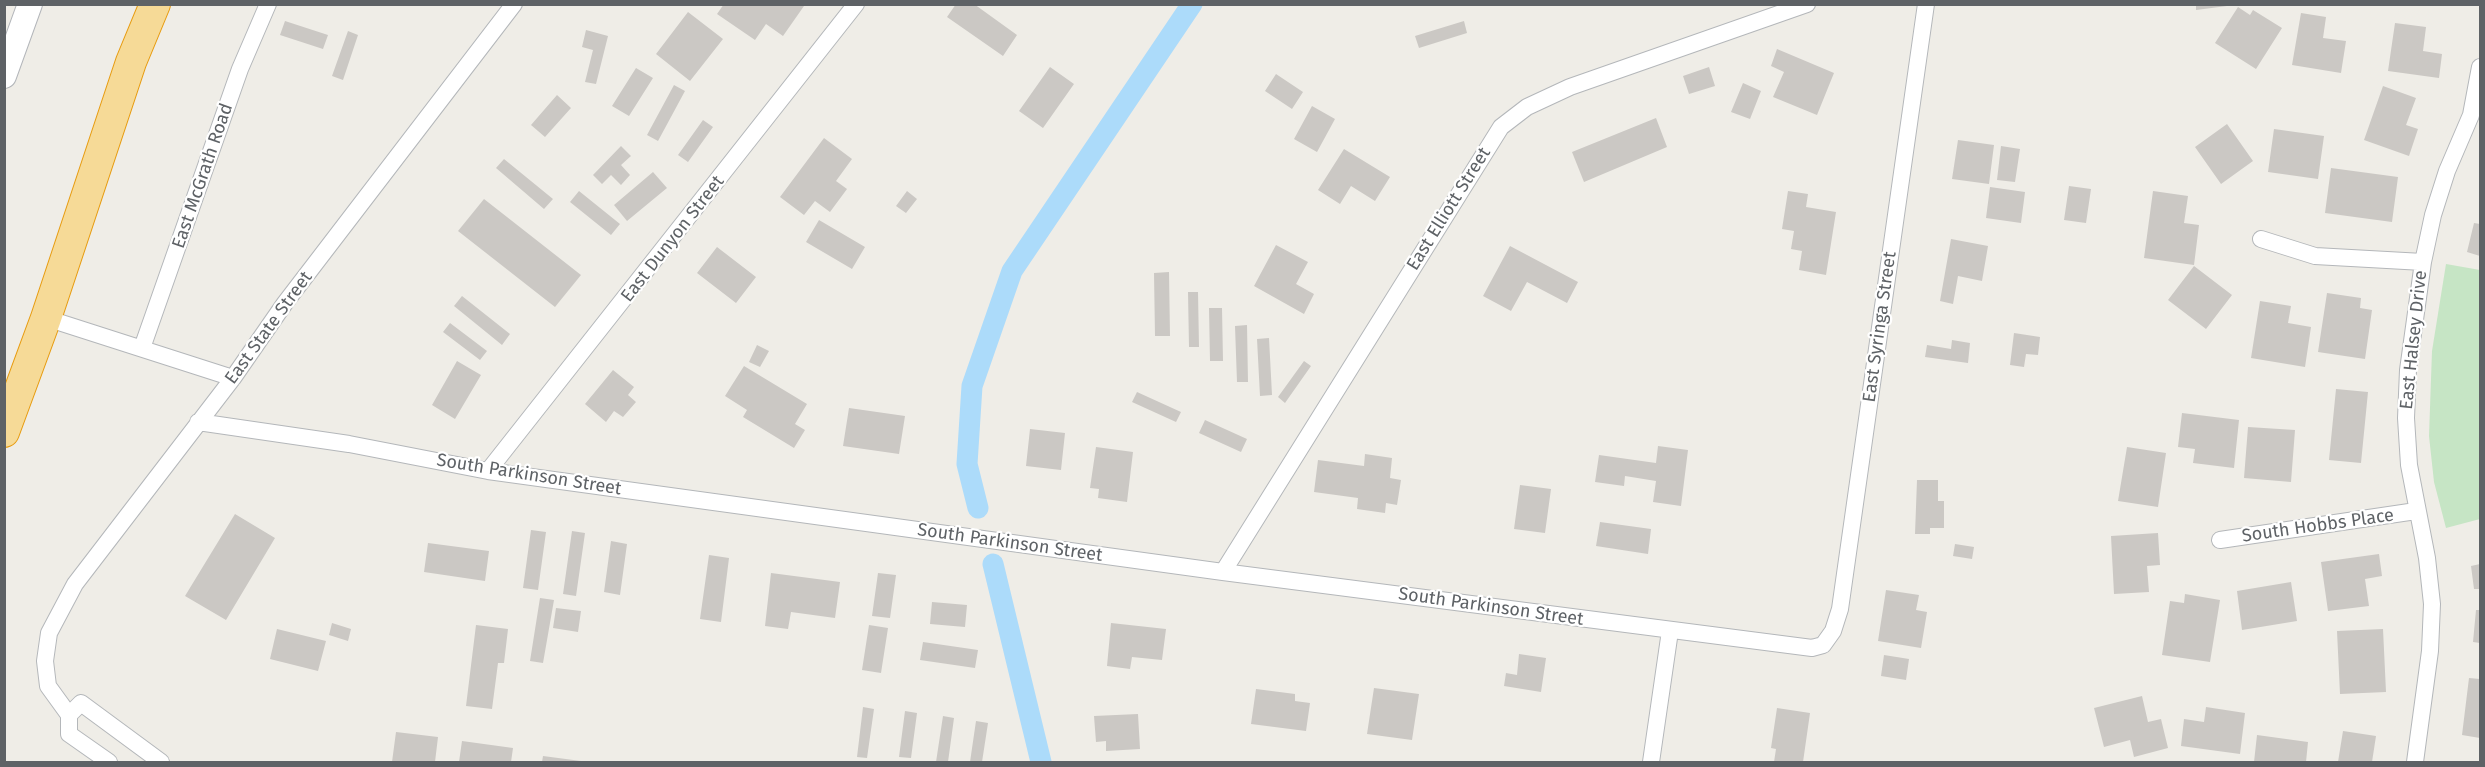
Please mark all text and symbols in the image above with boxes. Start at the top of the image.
street label: East McGrath Road [168,101,238,251]
street label: East Elliott Street [1402,144,1496,274]
street label: East Dunyon Street [617,171,729,307]
street label: East Syringa Street [1859,250,1901,404]
street label: East State Street [221,267,317,389]
street label: East Halsey Drive [2396,269,2432,411]
street label: South Parkinson Street [435,450,623,500]
street label: South Hobbs Place [2241,505,2395,547]
street label: South Parkinson Street [916,519,1104,567]
street label: South Parkinson Street [1397,583,1585,631]

